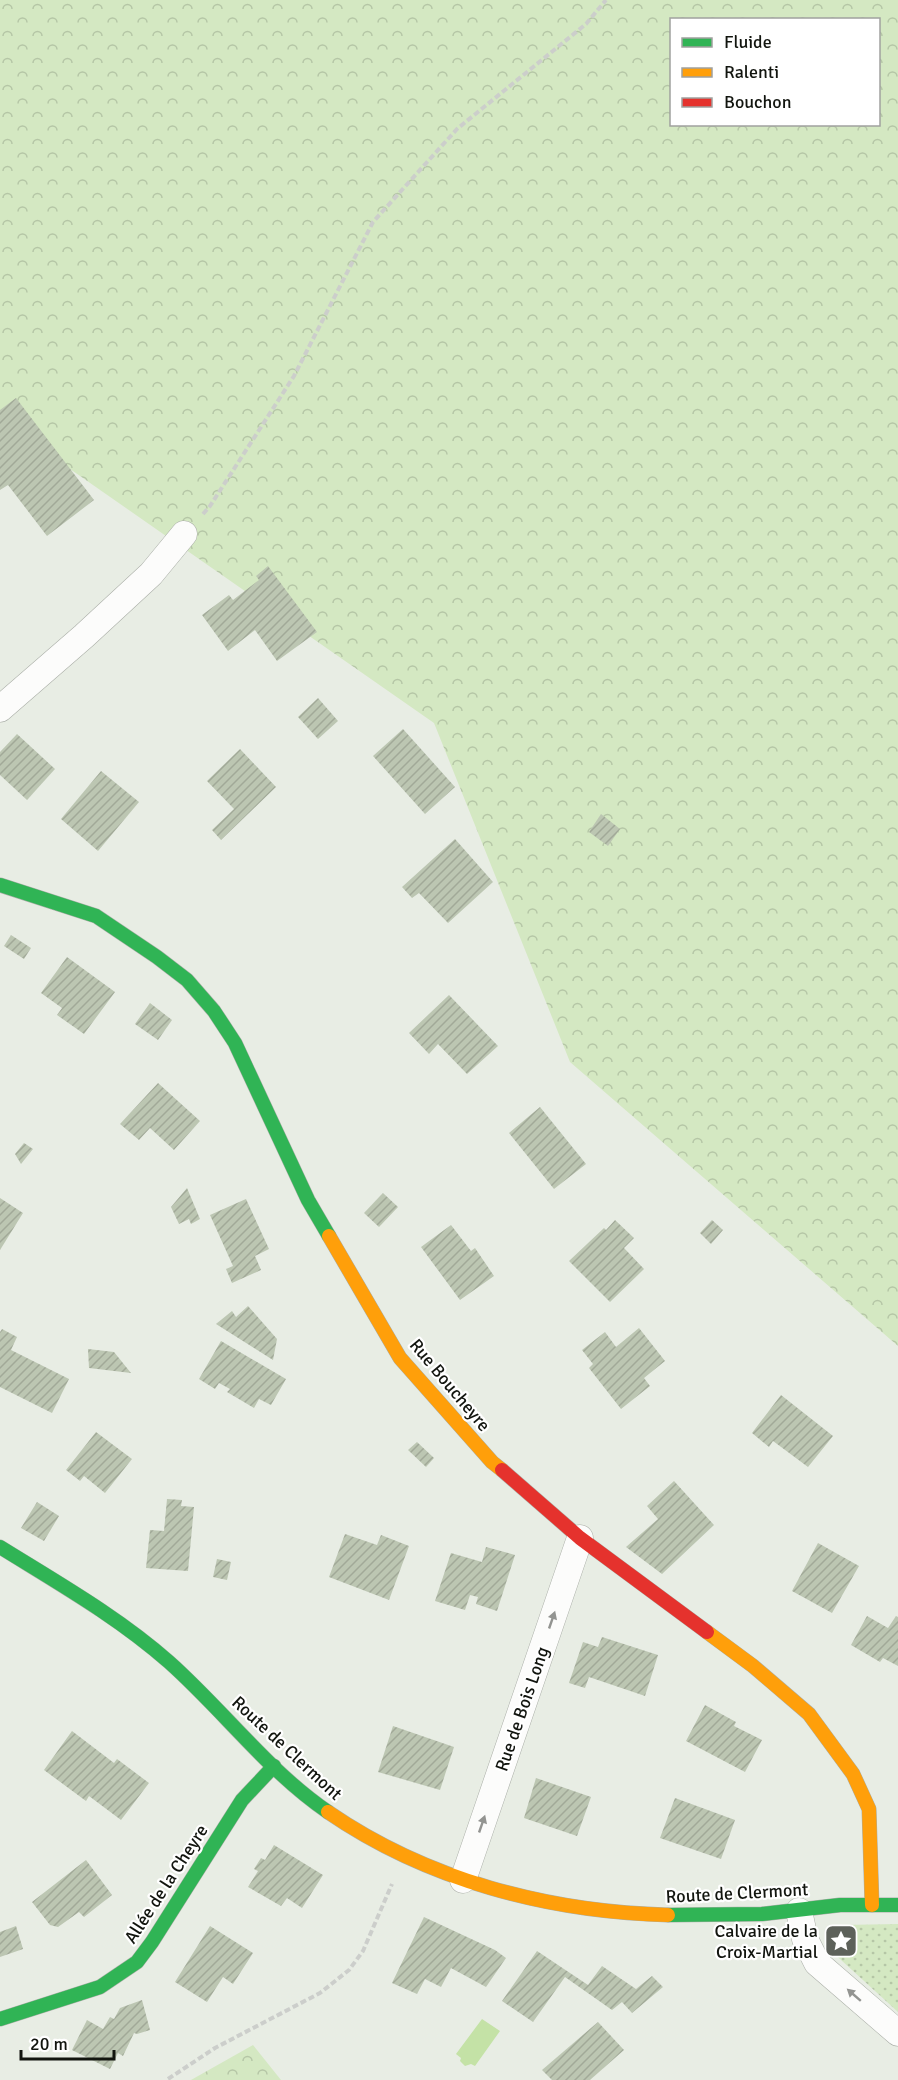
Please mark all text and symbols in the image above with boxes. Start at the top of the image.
legend [670,18,880,126]
text: Fluide [724,31,772,53]
text: Ralenti [724,61,779,83]
text: Bouchon [724,91,792,113]
street label: Rue Boucheyre [405,1334,495,1436]
one-way arrow [547,1611,557,1629]
street label: Rue de Bois Long [490,1644,554,1774]
street label: Route de Clermont [227,1691,347,1805]
one-way arrow [478,1815,488,1833]
street label: Allée de la Cheyre [119,1821,213,1947]
street label: Route de Clermont [665,1878,809,1908]
place label: Calvaire de la Croix-Martial [715,1920,818,1963]
place icon: Calvaire de la Croix-Martial [823,1923,859,1959]
one-way arrow [847,1989,862,2002]
scale bar [21,2023,114,2061]
text: 20 m [30,2033,68,2055]

